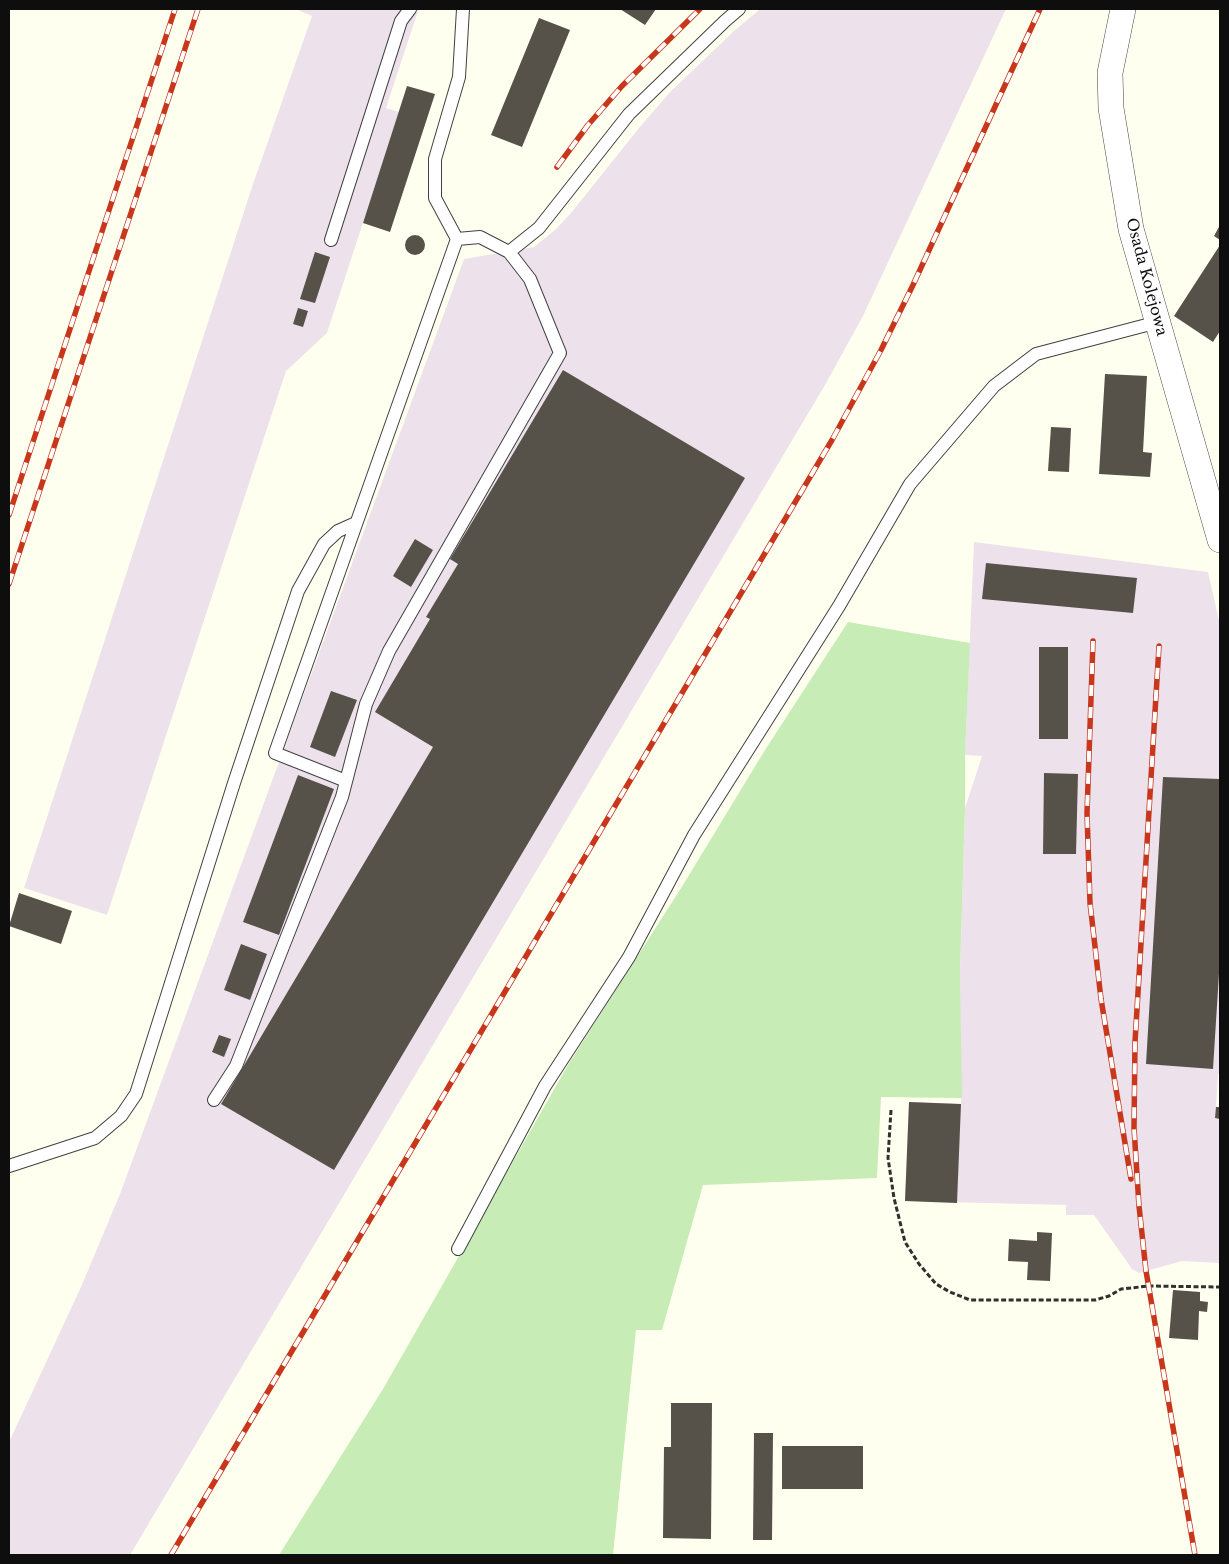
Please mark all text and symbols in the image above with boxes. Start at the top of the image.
street label: Osada Kolejowa [1122,216,1170,338]

